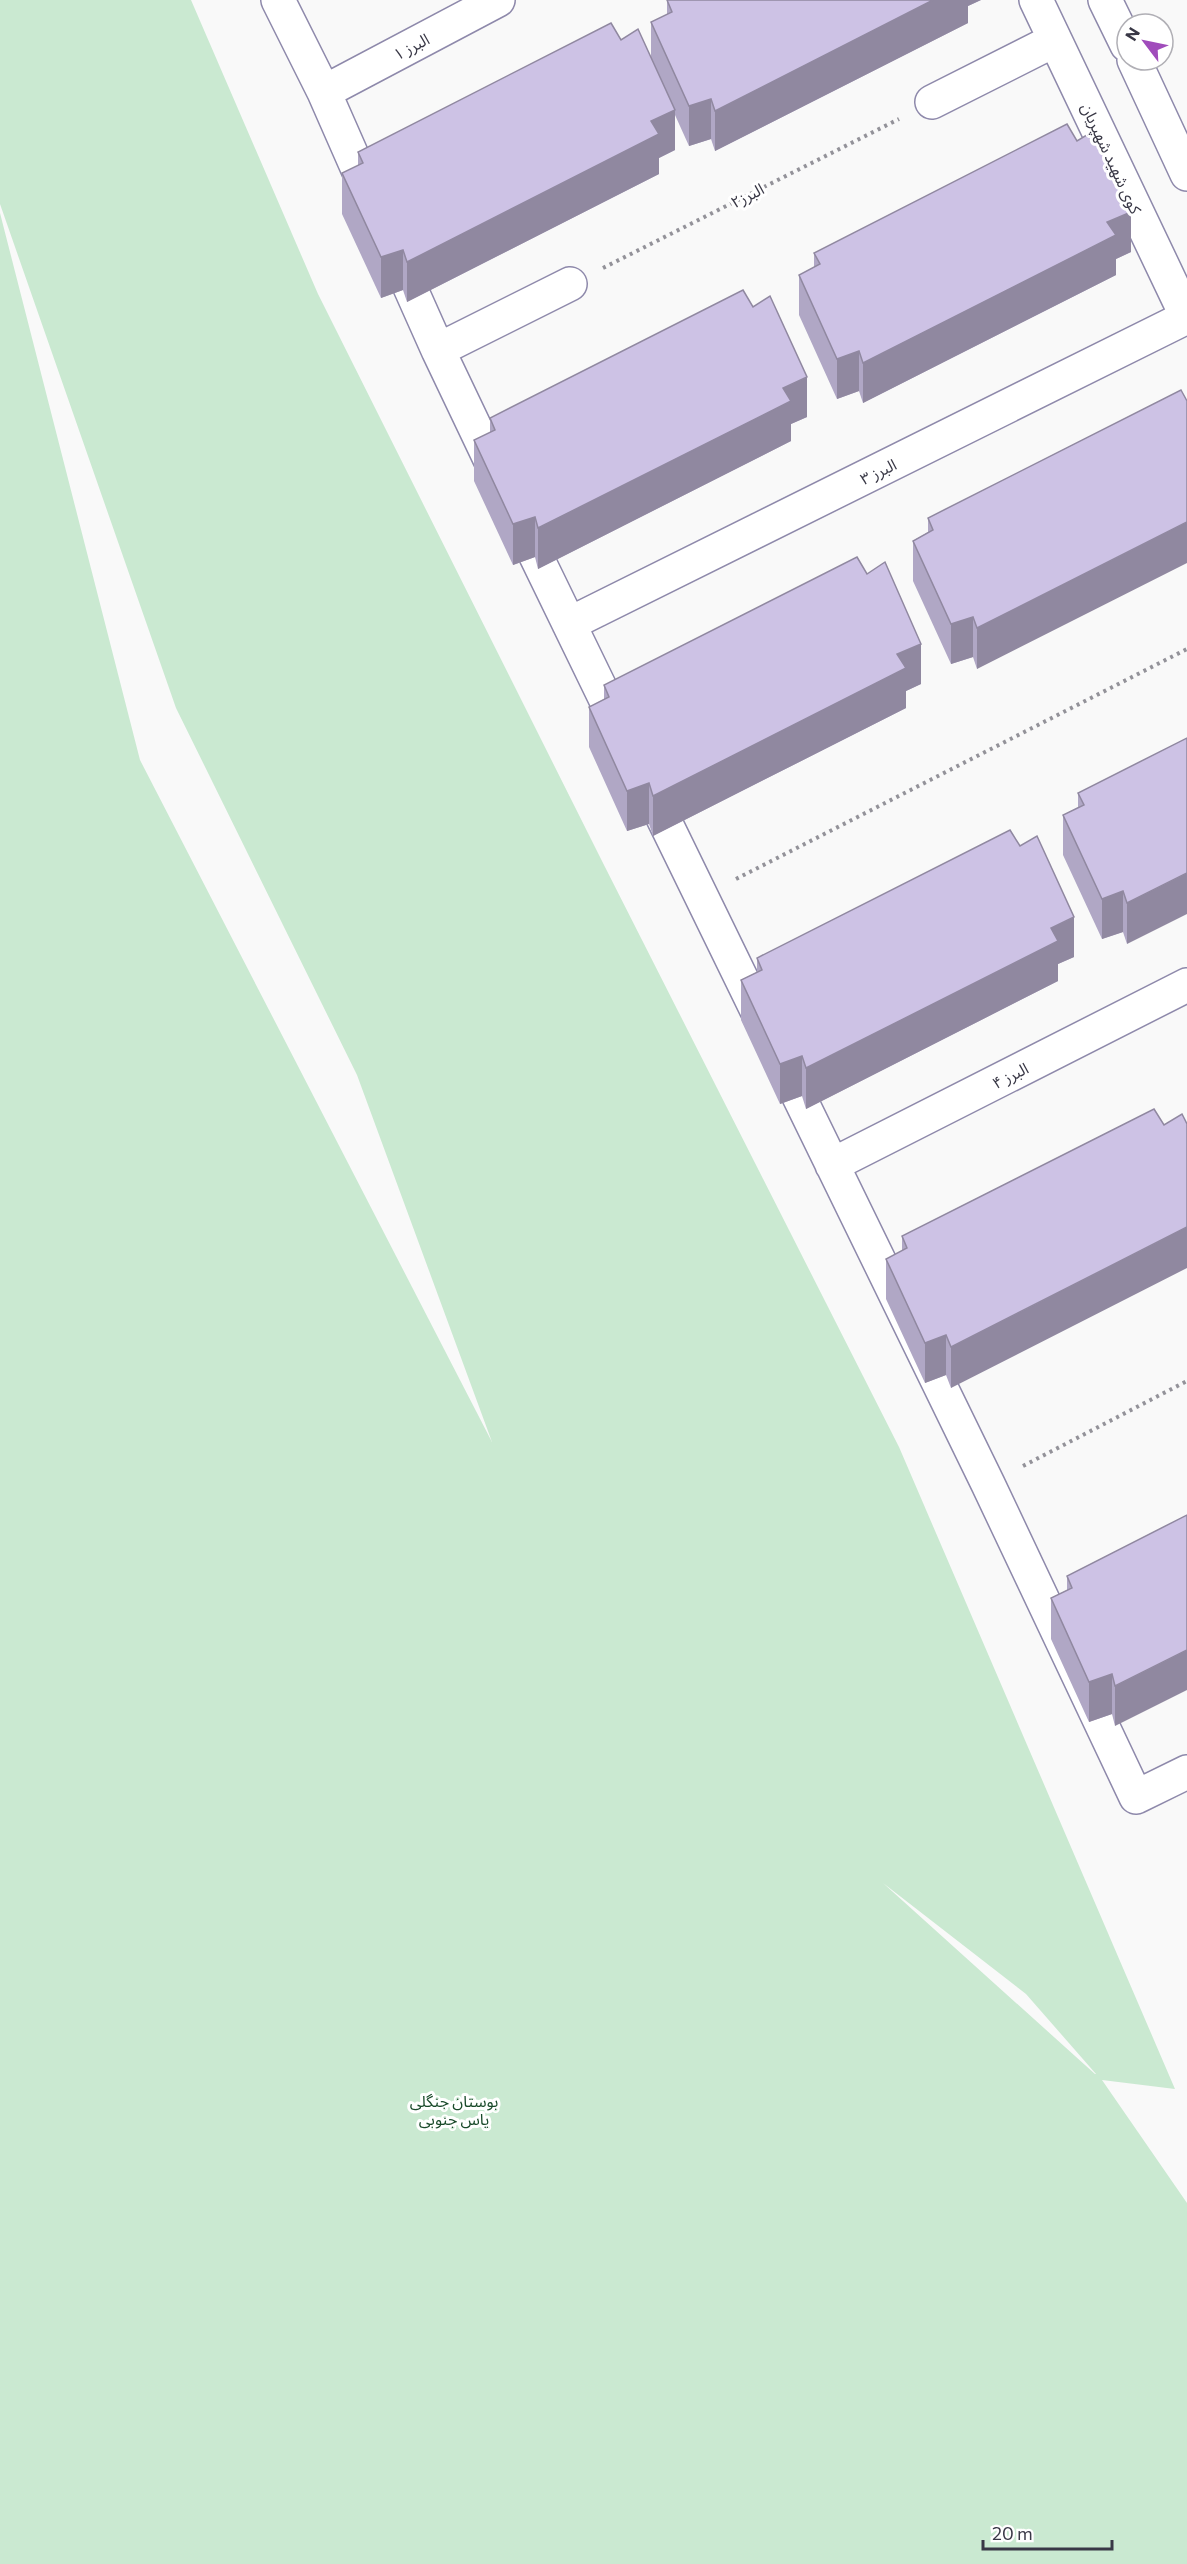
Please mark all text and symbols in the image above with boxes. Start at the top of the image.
north arrow [1115,12,1175,72]
text: N [1121,24,1143,44]
street label: البرز ۱ [390,29,433,64]
street label: کوی شهید شهپریان [1076,99,1146,218]
street label: البرز۲ [727,179,767,212]
street label: البرز ۳ [857,454,900,489]
street label: البرز ۴ [989,1058,1032,1093]
park label: بوستان جنگلی یاس جنوبی [410,2091,498,2129]
scale bar [983,2513,1112,2551]
text: 20 m [992,2522,1033,2544]

